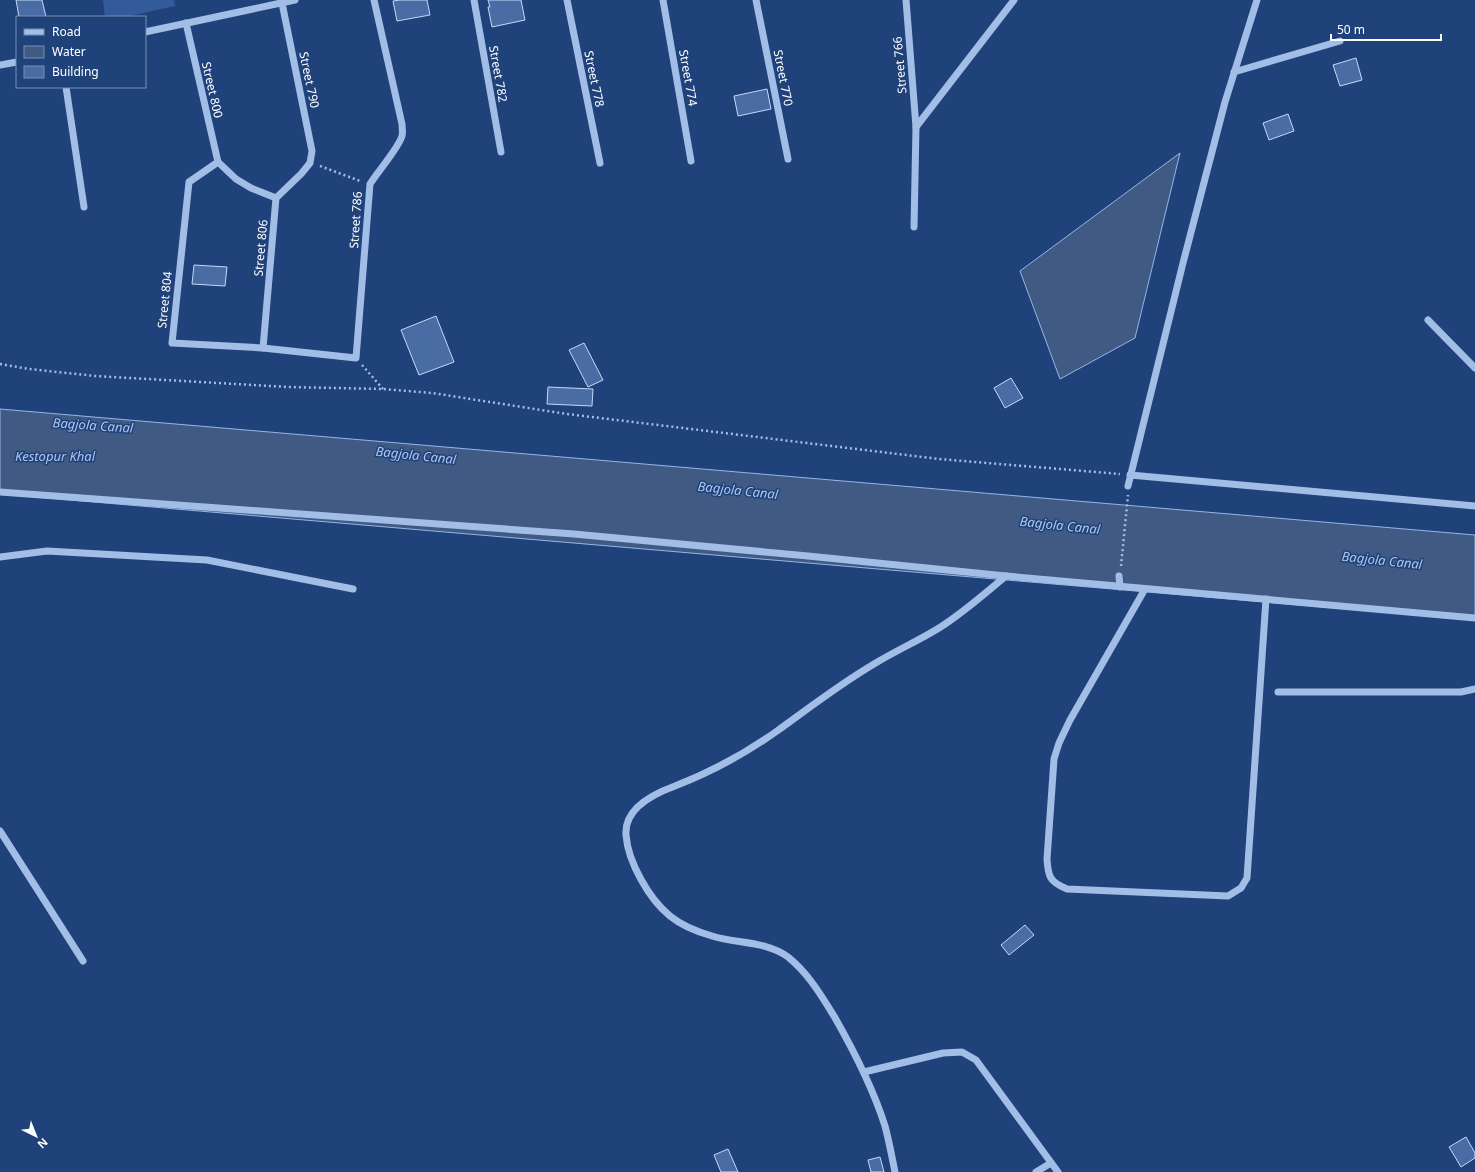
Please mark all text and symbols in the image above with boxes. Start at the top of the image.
legend [16,16,146,88]
scale bar [1331,16,1441,42]
text: 50 m [1337,21,1365,38]
text: Road [52,23,81,40]
street label: Street 766 [889,36,910,94]
text: Water [52,43,86,60]
street label: Street 782 [485,44,512,104]
street label: Street 774 [675,48,702,108]
street label: Street 770 [770,48,797,108]
street label: Street 778 [580,49,609,109]
street label: Street 790 [295,50,324,110]
street label: Street 800 [198,60,227,120]
text: Building [52,63,99,80]
street label: Street 786 [345,191,366,249]
street label: Street 806 [250,219,271,277]
street label: Street 804 [153,270,176,329]
water label: Bagjola Canal [52,413,135,437]
water label: Bagjola Canal [375,442,458,468]
water label: Kestopur Khal [15,447,96,465]
water label: Bagjola Canal [697,477,780,503]
water label: Bagjola Canal [1019,512,1102,538]
water label: Bagjola Canal [1341,547,1424,573]
north arrow [16,1116,56,1156]
text: N [35,1135,52,1152]

